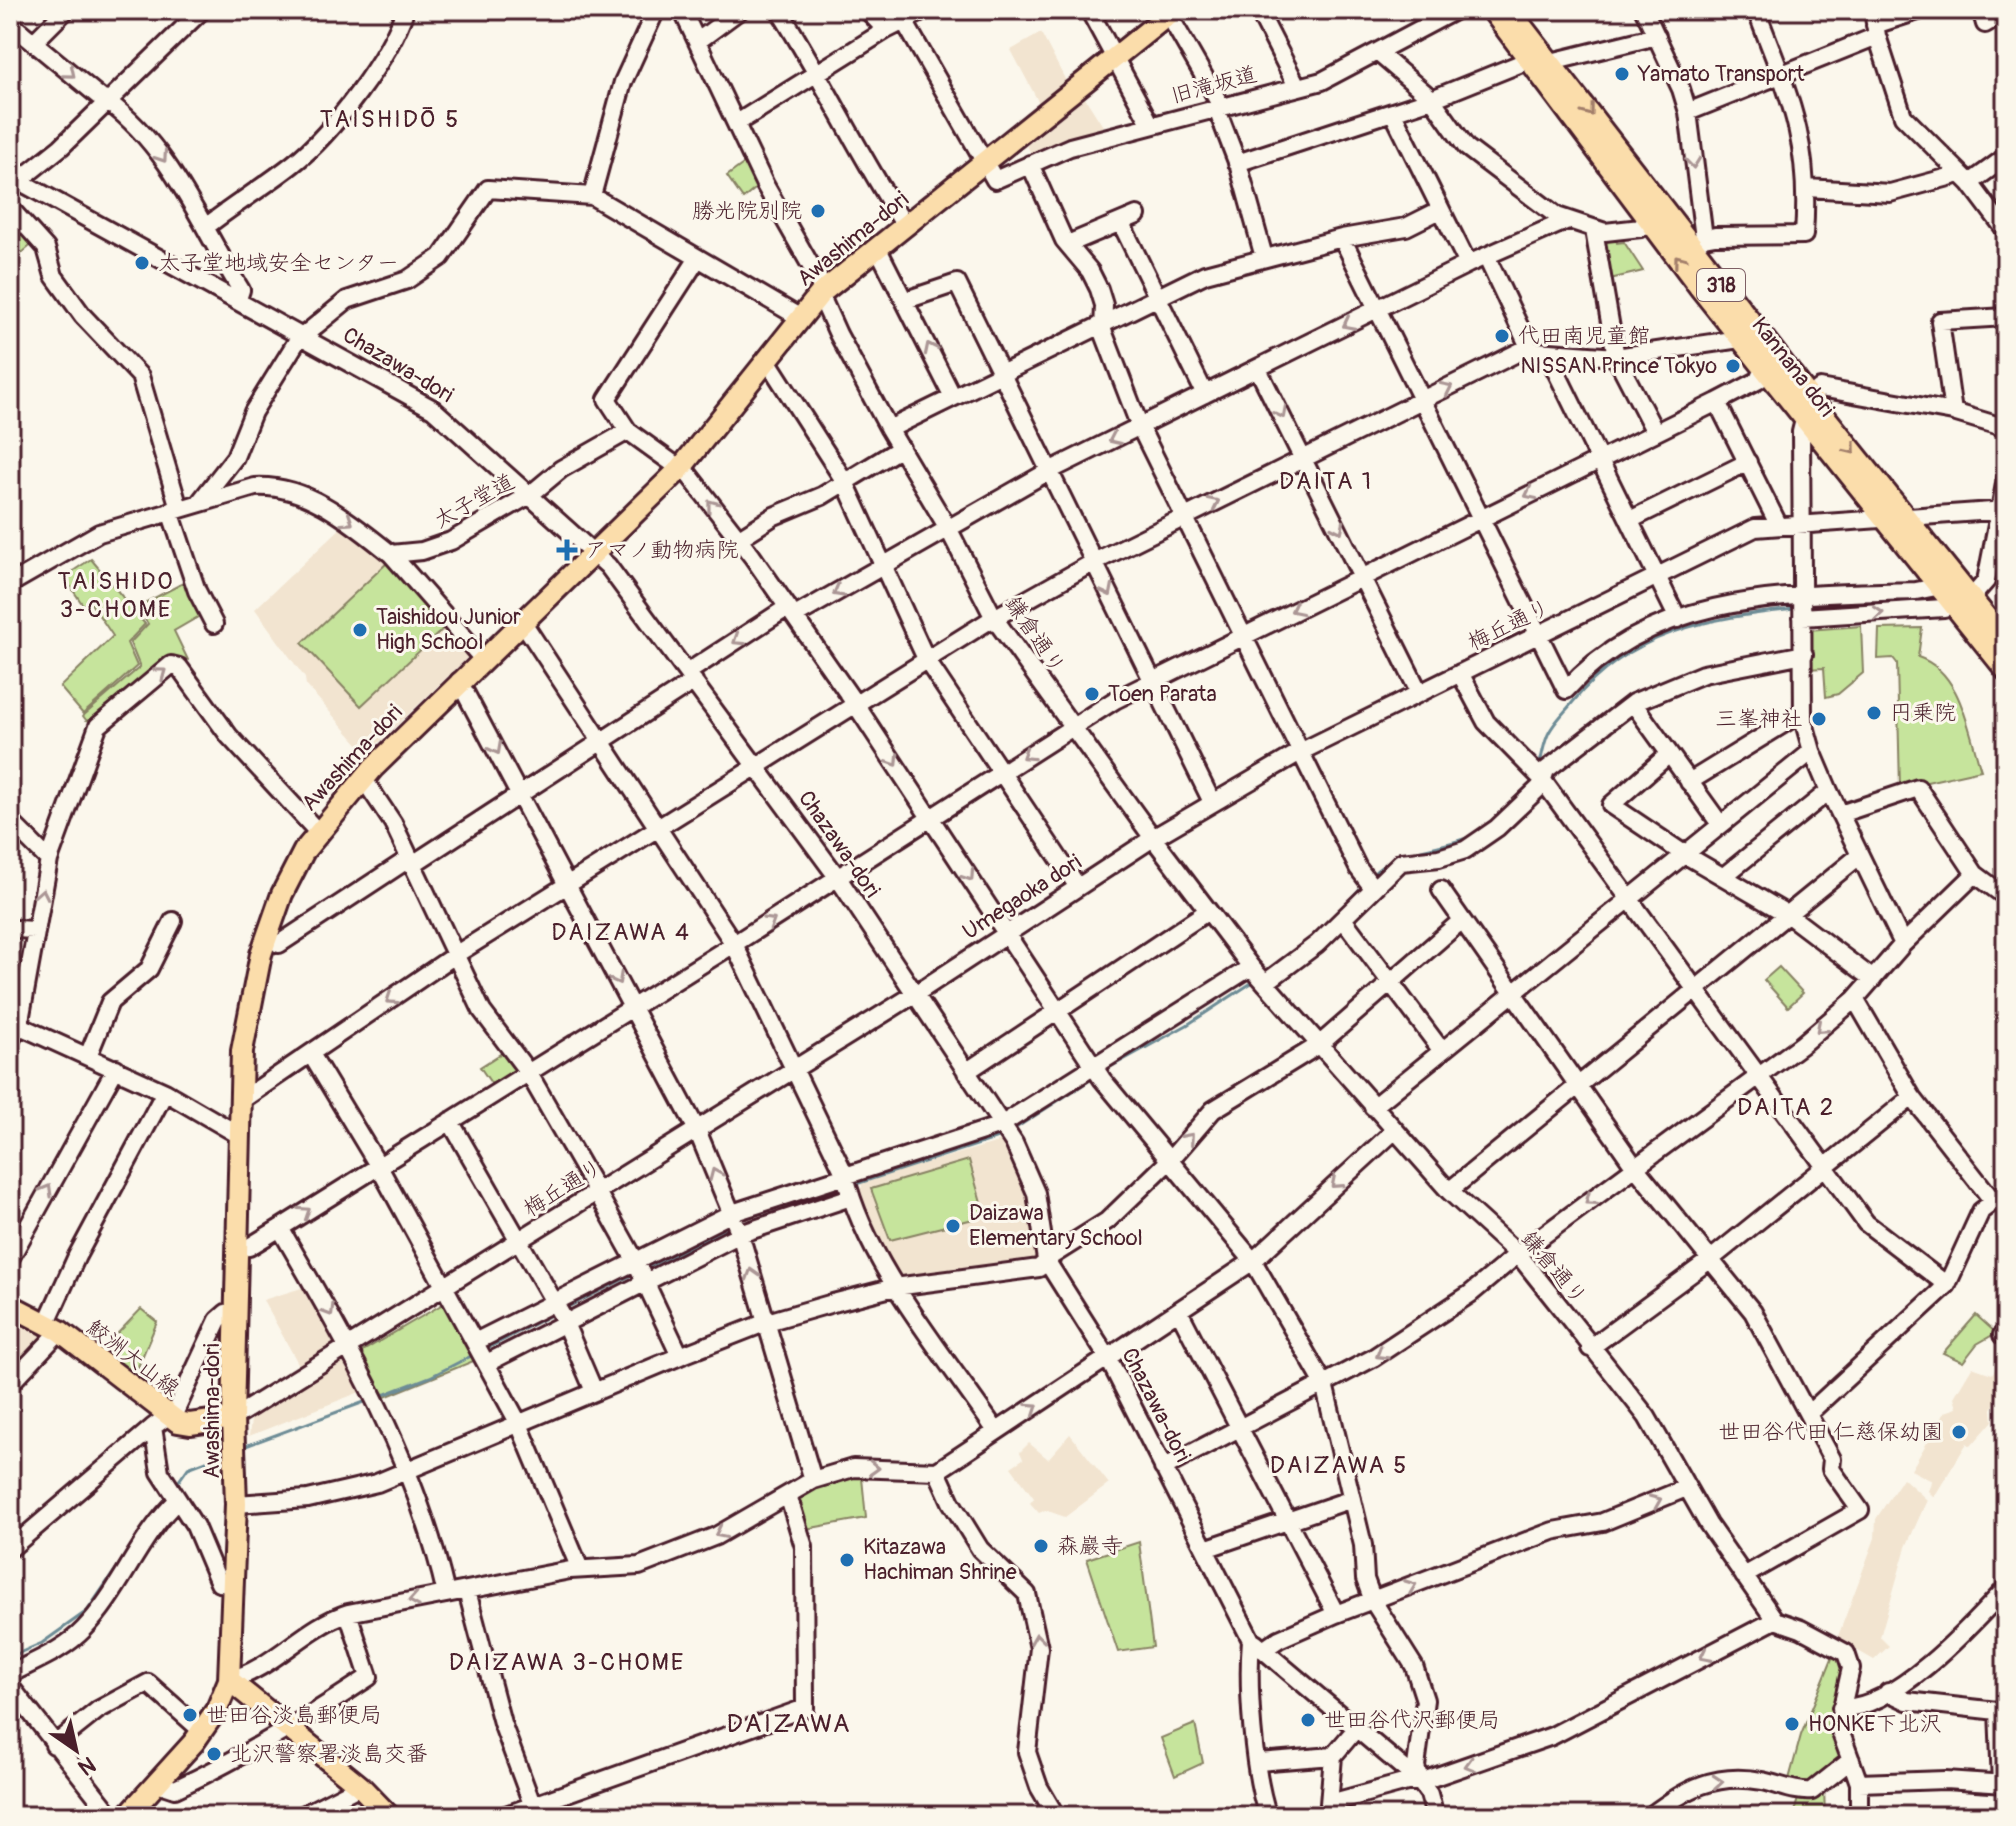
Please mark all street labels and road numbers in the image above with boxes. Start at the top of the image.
street label: 旧滝坂道 [1168,60,1260,110]
street label: Awashima-dori [792,185,915,293]
road number: 318 [1697,269,1745,301]
street label: Kannana dori [1745,312,1841,422]
street label: Chazawa-dori [338,321,459,409]
street label: 太子堂道 [429,467,519,535]
street label: 鎌倉通り [999,591,1071,679]
street label: 梅丘通り [1463,593,1555,657]
street label: Awashima-dori [296,699,409,817]
street label: Chazawa-dori [792,785,886,903]
street label: Umegaoka dori [957,848,1087,946]
street label: 梅丘通り [518,1153,608,1223]
street label: 鎌倉通り [1515,1225,1593,1311]
street label: 鮫洲大山線 [81,1313,185,1403]
street label: Awashima-dori [198,1343,226,1479]
street label: Chazawa-dori [1115,1343,1197,1467]

